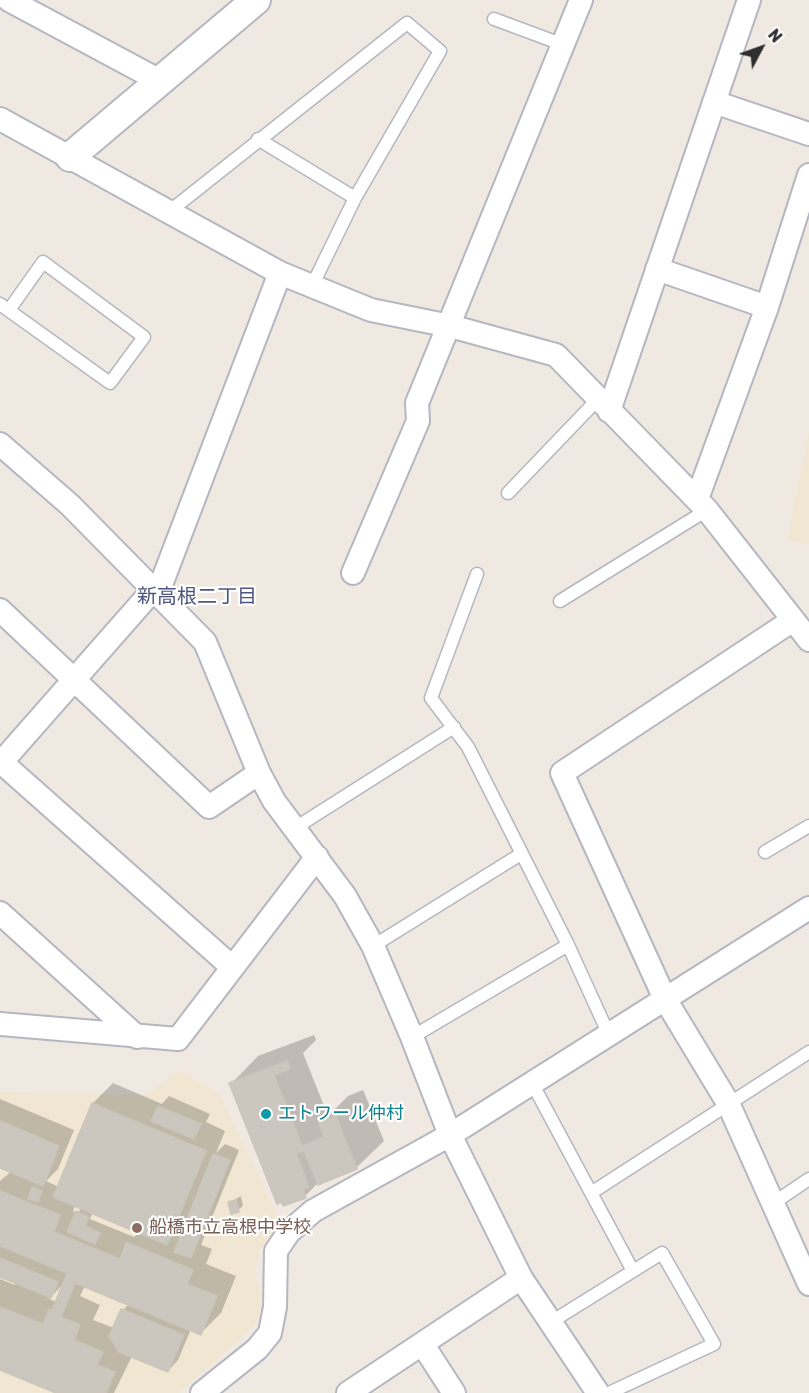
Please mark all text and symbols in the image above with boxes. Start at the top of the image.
north arrow [731,18,791,78]
text: N [764,25,786,46]
district label: 新高根二丁目 [137,585,257,609]
place label: エトワール仲村 [278,1103,404,1125]
marker: エトワール仲村 [259,1107,273,1121]
place label: 船橋市立高根中学校 [149,1217,311,1239]
marker: 船橋市立高根中学校 [130,1221,144,1235]

